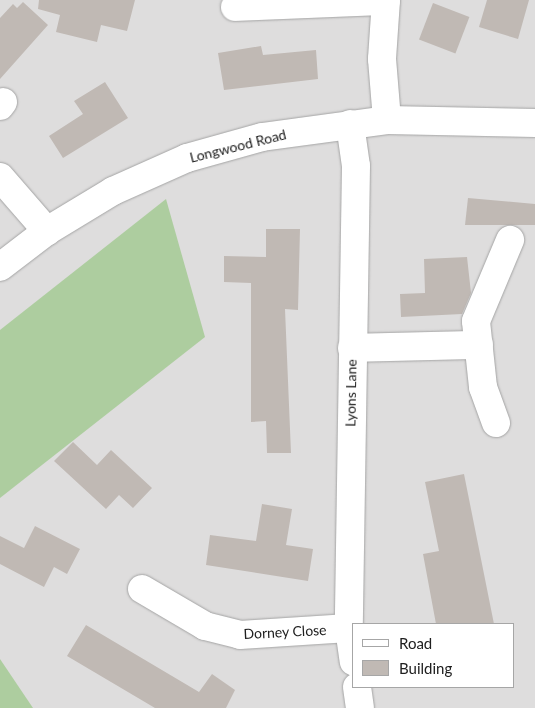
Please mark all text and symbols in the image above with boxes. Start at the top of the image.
street label: Longwood Road [188,126,288,166]
street label: Lyons Lane [342,359,360,427]
street label: Dorney Close [243,621,327,643]
legend [352,623,515,688]
text: Road [399,634,432,652]
text: Building [399,659,452,677]

